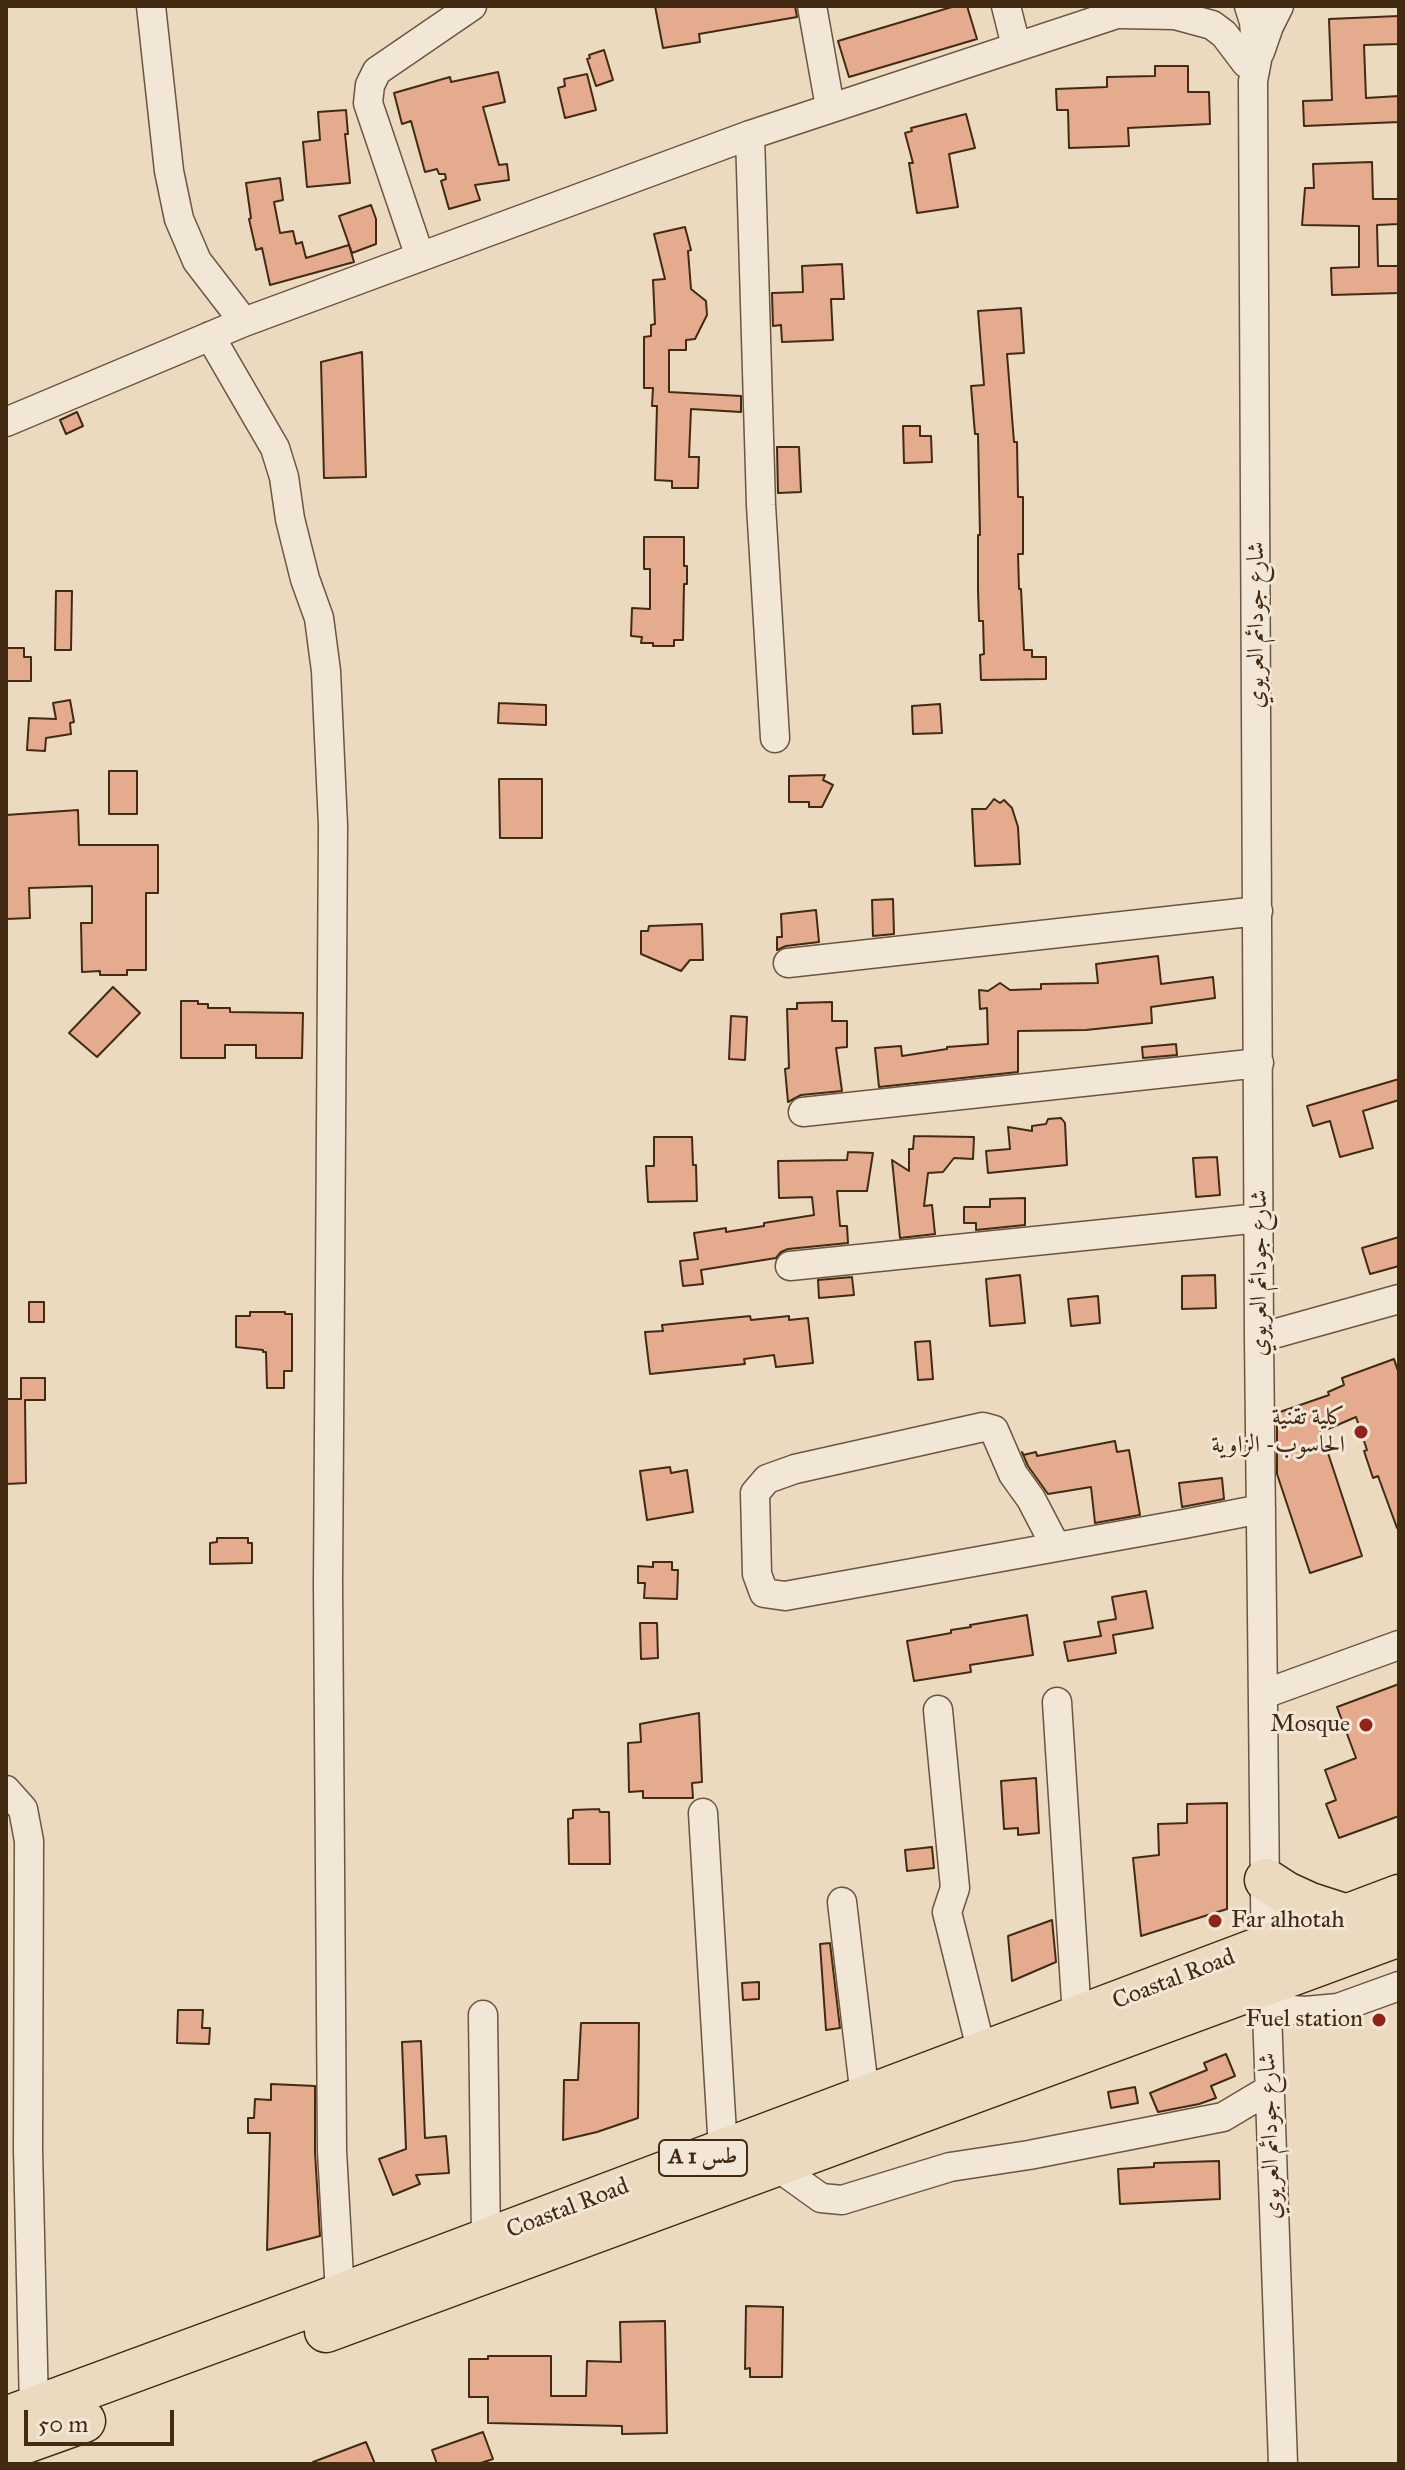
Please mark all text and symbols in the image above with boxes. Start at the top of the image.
street label: شارع جودائم العريوي [1243,542,1271,708]
street label: شارع جودائم العريوي [1246,1190,1274,1356]
place label: كلية تقنية الحاسوب- الزاوية [1211,1404,1345,1460]
marker: كلية تقنية الحاسوب- الزاوية [1352,1423,1370,1441]
place label: Mosque [1270,1711,1350,1739]
marker: Mosque [1357,1716,1375,1734]
place label: Far alhotah [1231,1907,1345,1935]
marker: Far alhotah [1206,1912,1224,1930]
street label: Coastal Road [1109,1943,1239,2017]
place label: Fuel station [1246,2006,1363,2034]
marker: Fuel station [1370,2011,1388,2029]
street label: شارع جودائم العريوي [1254,2052,1288,2220]
road number: A 1 طس [659,2140,747,2176]
street label: Coastal Road [503,2172,633,2246]
scale bar [28,2394,178,2444]
text: 50 m [38,2409,88,2439]

